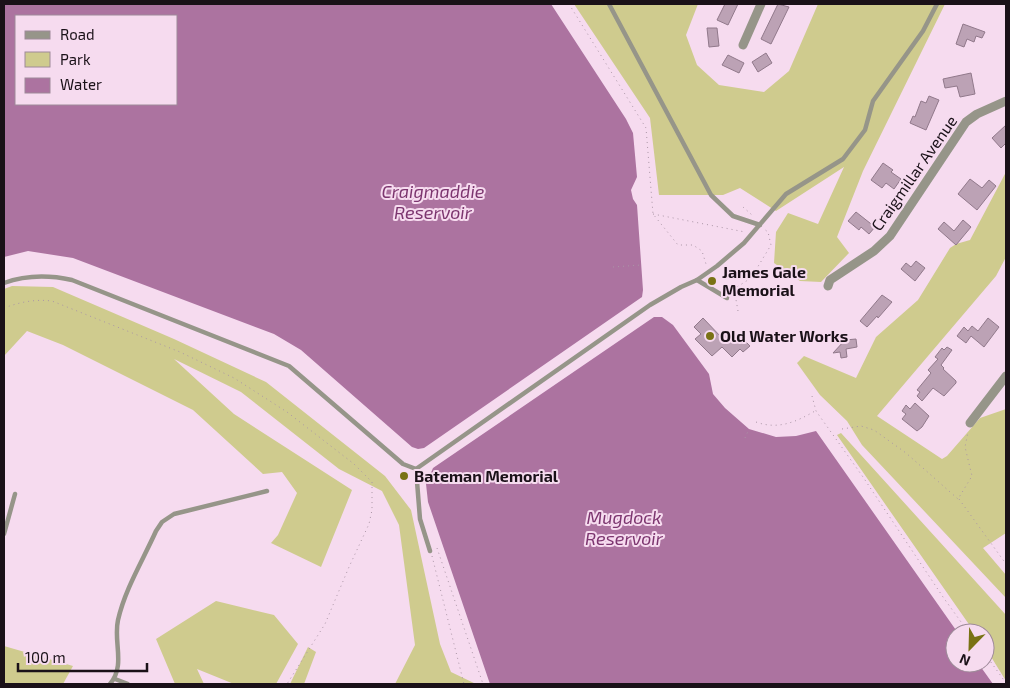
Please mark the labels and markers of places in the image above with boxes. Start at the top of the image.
place label: James Gale Memorial [722,262,806,299]
marker: James Gale Memorial [706,275,718,287]
place label: Old Water Works [720,326,848,345]
marker: Old Water Works [704,330,716,342]
place label: Bateman Memorial [414,466,559,485]
marker: Bateman Memorial [398,470,410,482]

